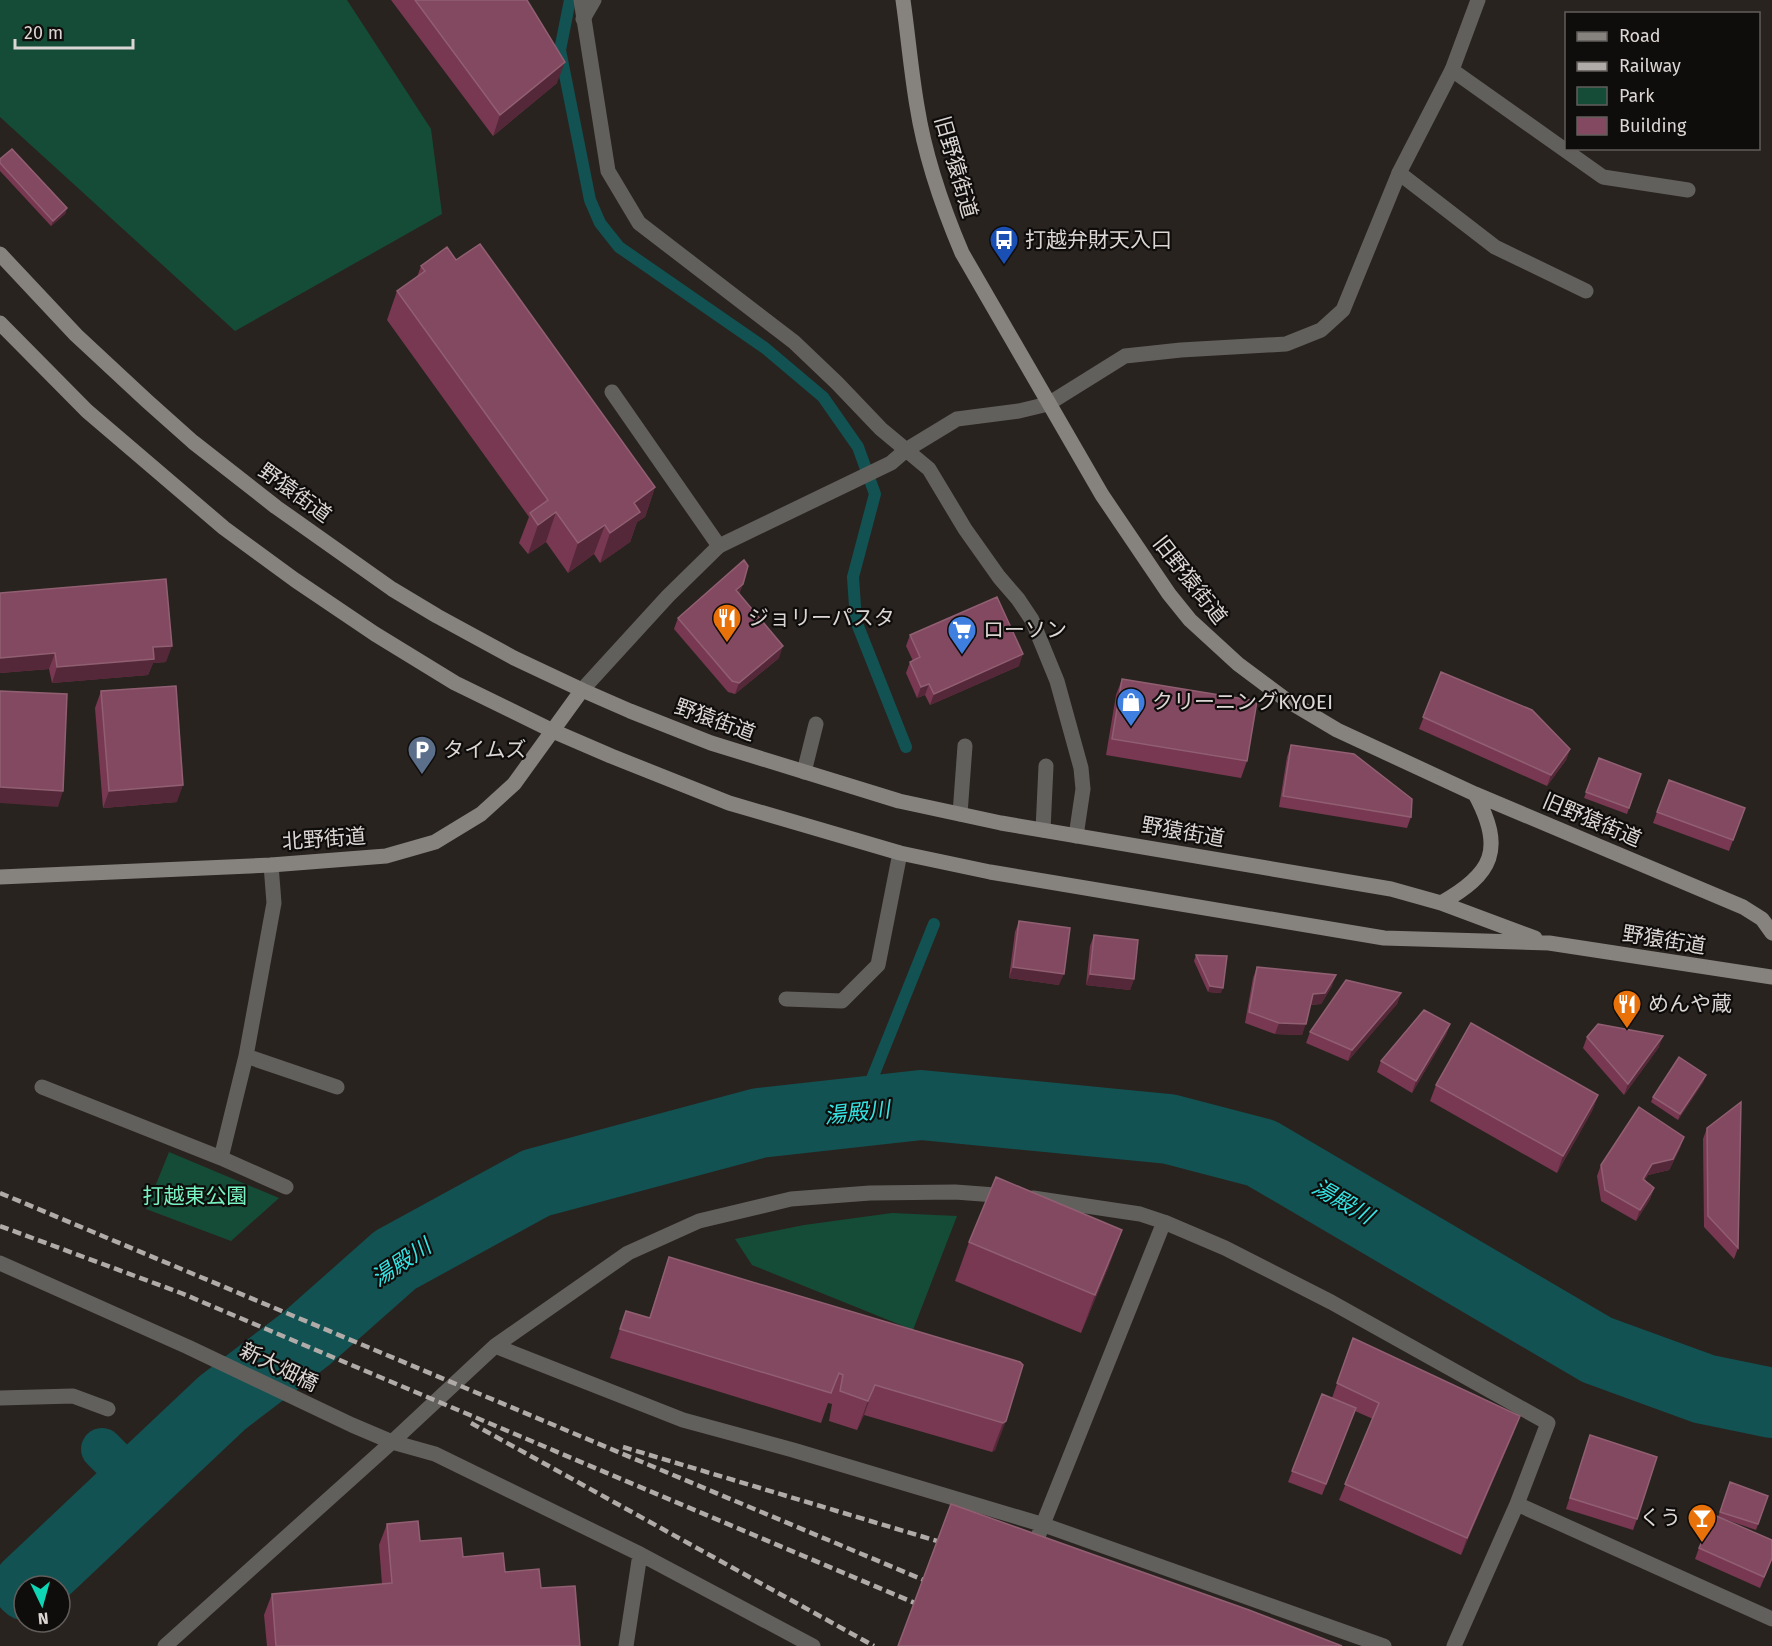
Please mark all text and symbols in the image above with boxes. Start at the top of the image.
scale bar [15,12,134,50]
legend [1565,12,1760,150]
text: 20 m [24,22,63,44]
text: Road [1619,25,1661,47]
text: Railway [1619,55,1681,77]
text: Park [1619,85,1655,107]
street label: 旧野猿街道 [929,113,983,221]
text: Building [1619,115,1687,137]
bus stop icon: 打越弁財天入口 [988,224,1020,266]
place label: 打越弁財天入口 [1025,227,1172,253]
street label: 野猿街道 [253,458,337,528]
street label: 旧野猿街道 [1147,531,1233,629]
restaurant icon: ジョリーパスタ [711,602,743,644]
place label: ジョリーパスタ [748,605,895,631]
supermarket icon: ローソン [946,614,978,656]
place label: ローソン [983,617,1067,643]
shop icon: クリーニングKYOEI [1115,686,1147,728]
place label: クリーニングKYOEI [1152,689,1333,715]
street label: 野猿街道 [671,693,759,747]
parking icon: タイムズ [406,734,438,776]
place label: タイムズ [443,737,527,763]
street label: 旧野猿街道 [1539,788,1645,852]
street label: 野猿街道 [1139,812,1227,852]
street label: 北野街道 [281,823,367,855]
street label: 野猿街道 [1620,921,1708,959]
restaurant icon: めんや蔵 [1611,988,1643,1030]
place label: めんや蔵 [1648,991,1732,1017]
water label: 湯殿川 [823,1095,893,1129]
water label: 湯殿川 [1307,1173,1380,1231]
park label: 打越東公園 [143,1183,248,1209]
water label: 湯殿川 [366,1232,438,1292]
street label: 新大畑橋 [236,1337,322,1397]
bar icon: くう [1686,1502,1718,1544]
place label: くう [1639,1505,1681,1531]
north arrow [12,1574,72,1634]
text: N [37,1609,49,1628]

